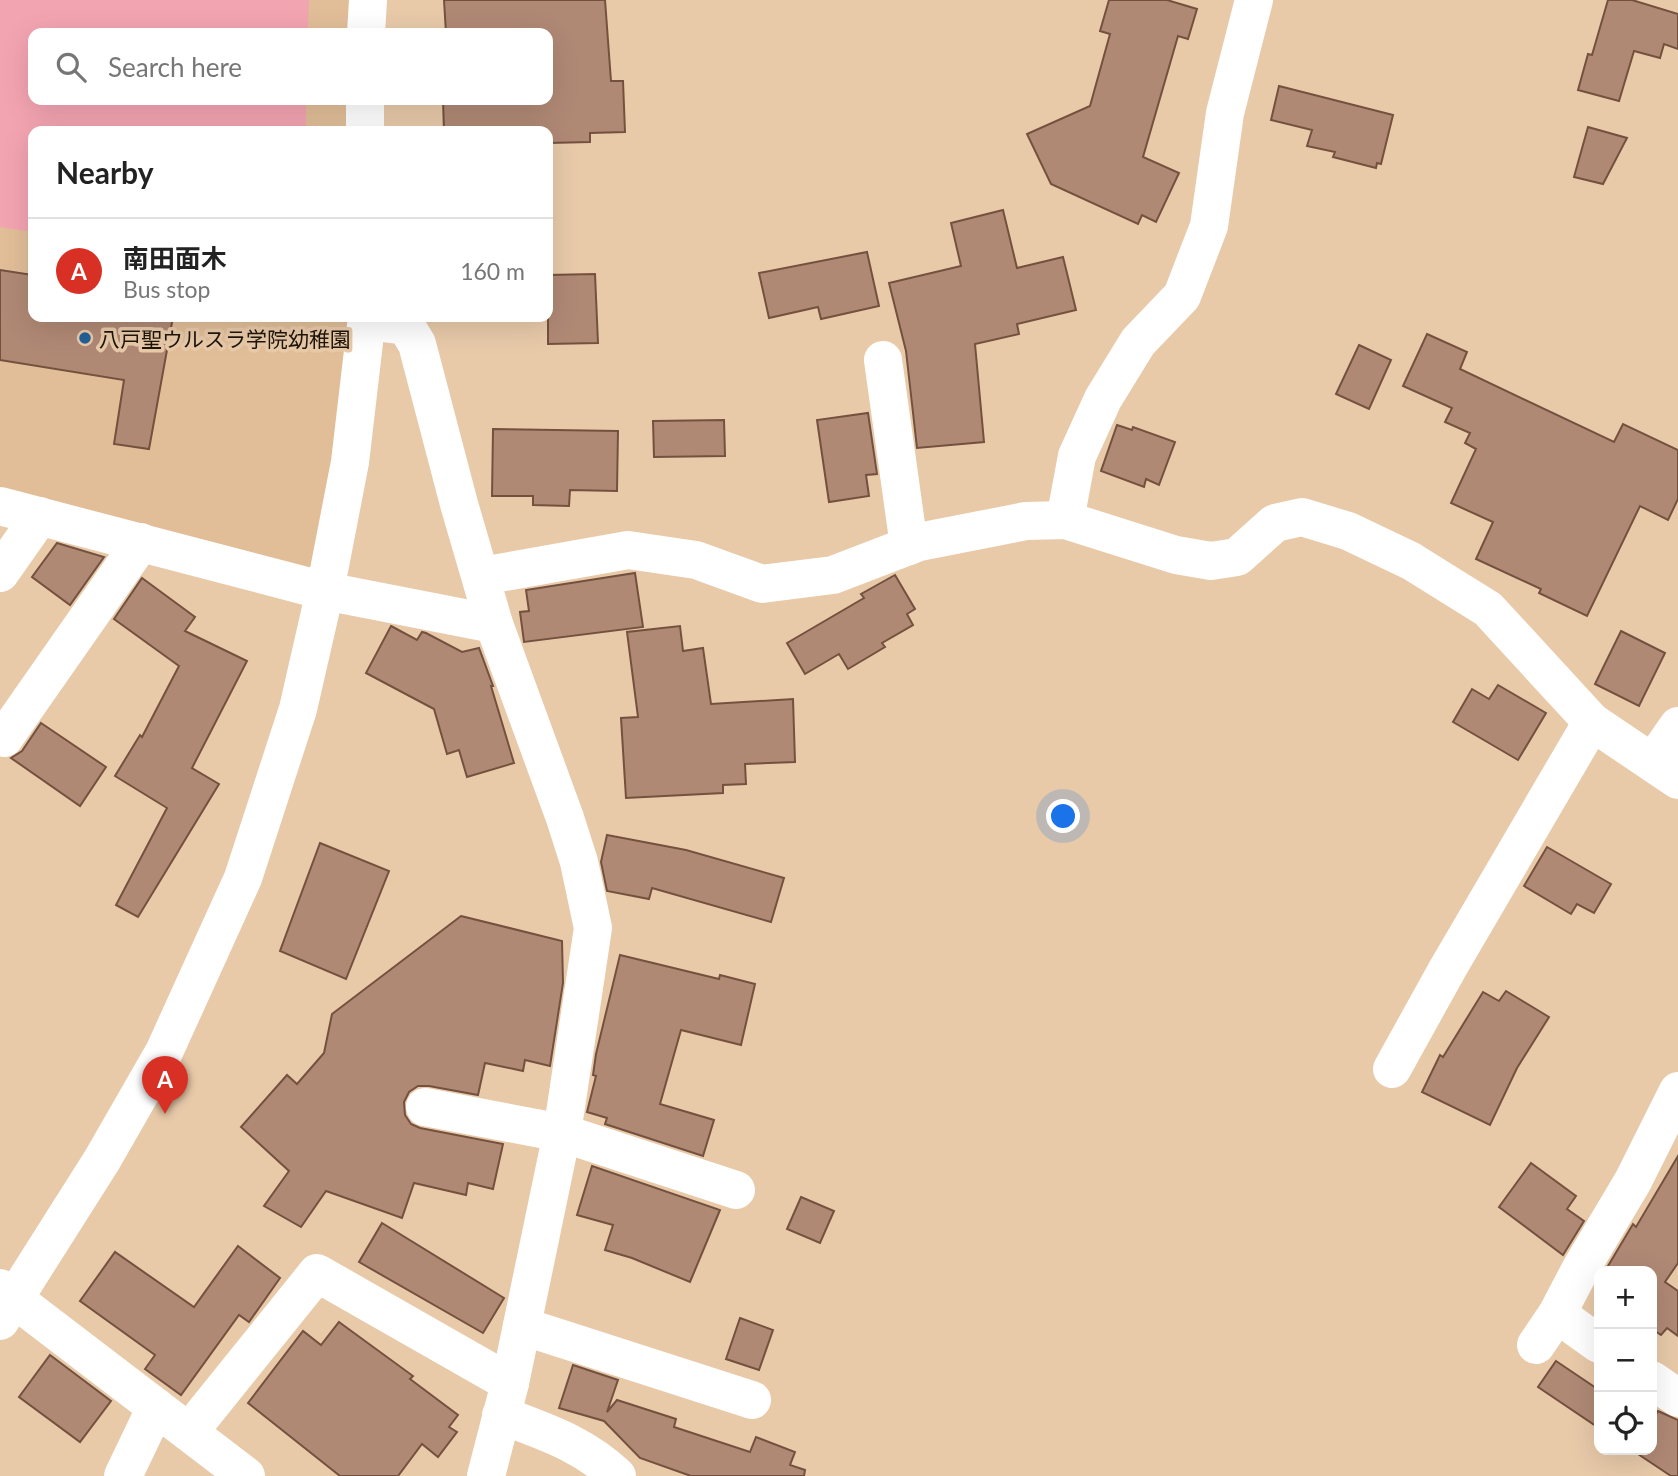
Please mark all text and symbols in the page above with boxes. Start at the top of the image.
search box [28,28,553,105]
icon: search [52,48,90,86]
text: Search here [108,51,242,83]
text: Nearby [56,154,154,190]
text: 南田面木 [123,242,227,274]
text: A [71,257,87,285]
text: 160 m [460,257,525,285]
text: Bus stop [123,275,210,303]
place label: 八戸聖ウルスラ学院幼稚園 [99,326,351,351]
marker: 八戸聖ウルスラ学院幼稚園 [77,330,93,346]
your location [1046,799,1080,833]
pin: A [142,1056,188,1114]
map controls [1594,1266,1657,1455]
button: + [1594,1266,1657,1329]
button: − [1594,1329,1657,1392]
button: locate [1594,1392,1657,1455]

